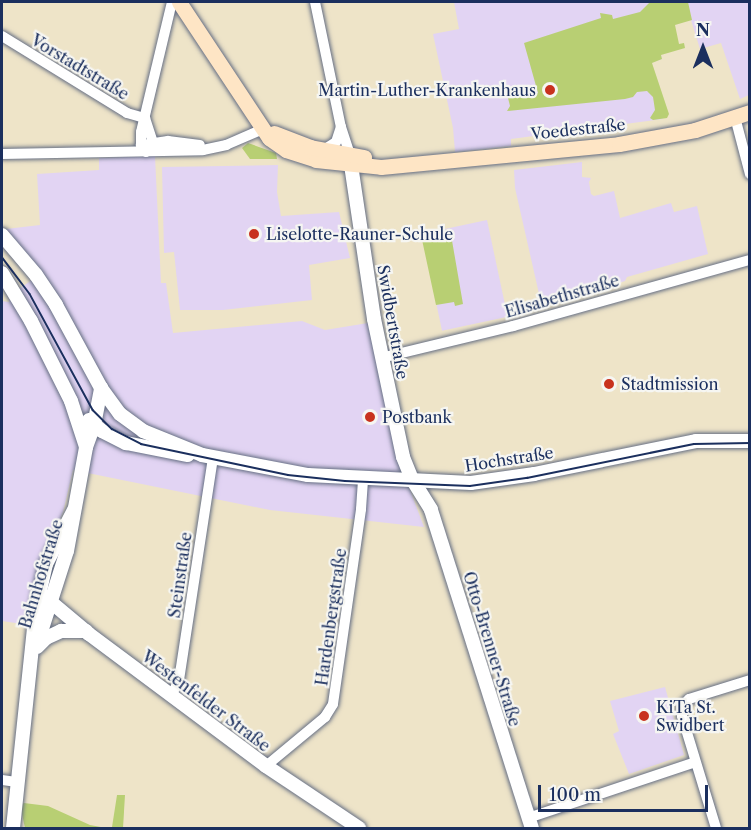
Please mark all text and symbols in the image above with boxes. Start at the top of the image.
north arrow [673,18,733,78]
text: N [696,20,710,40]
street label: Vorstadtstraße [28,30,132,104]
place label: Martin-Luther-Krankenhaus [318,80,536,100]
marker: Martin-Luther-Krankenhaus [541,81,559,99]
street label: Voedestraße [530,114,626,144]
place label: Liselotte-Rauner-Schule [266,224,453,244]
marker: Liselotte-Rauner-Schule [247,227,261,241]
street label: Swidbertstraße [373,263,413,381]
street label: Elisabethstraße [503,271,621,321]
place label: Stadtmission [621,374,718,394]
marker: Stadtmission [602,377,616,391]
place label: Postbank [382,407,452,427]
marker: Postbank [363,410,377,424]
street label: Hochstraße [463,443,555,475]
street label: Bahnhofstraße [15,517,67,631]
street label: Steinstraße [164,531,196,619]
street label: Hardenbergstraße [312,547,350,687]
street label: Otto-Brenner-Straße [459,569,525,729]
street label: Westenfelder Straße [138,646,274,756]
place label: KiTa St. Swidbert [656,697,724,735]
marker: KiTa St. Swidbert [637,709,651,723]
scale bar [541,773,710,811]
text: 100 m [549,784,601,806]

